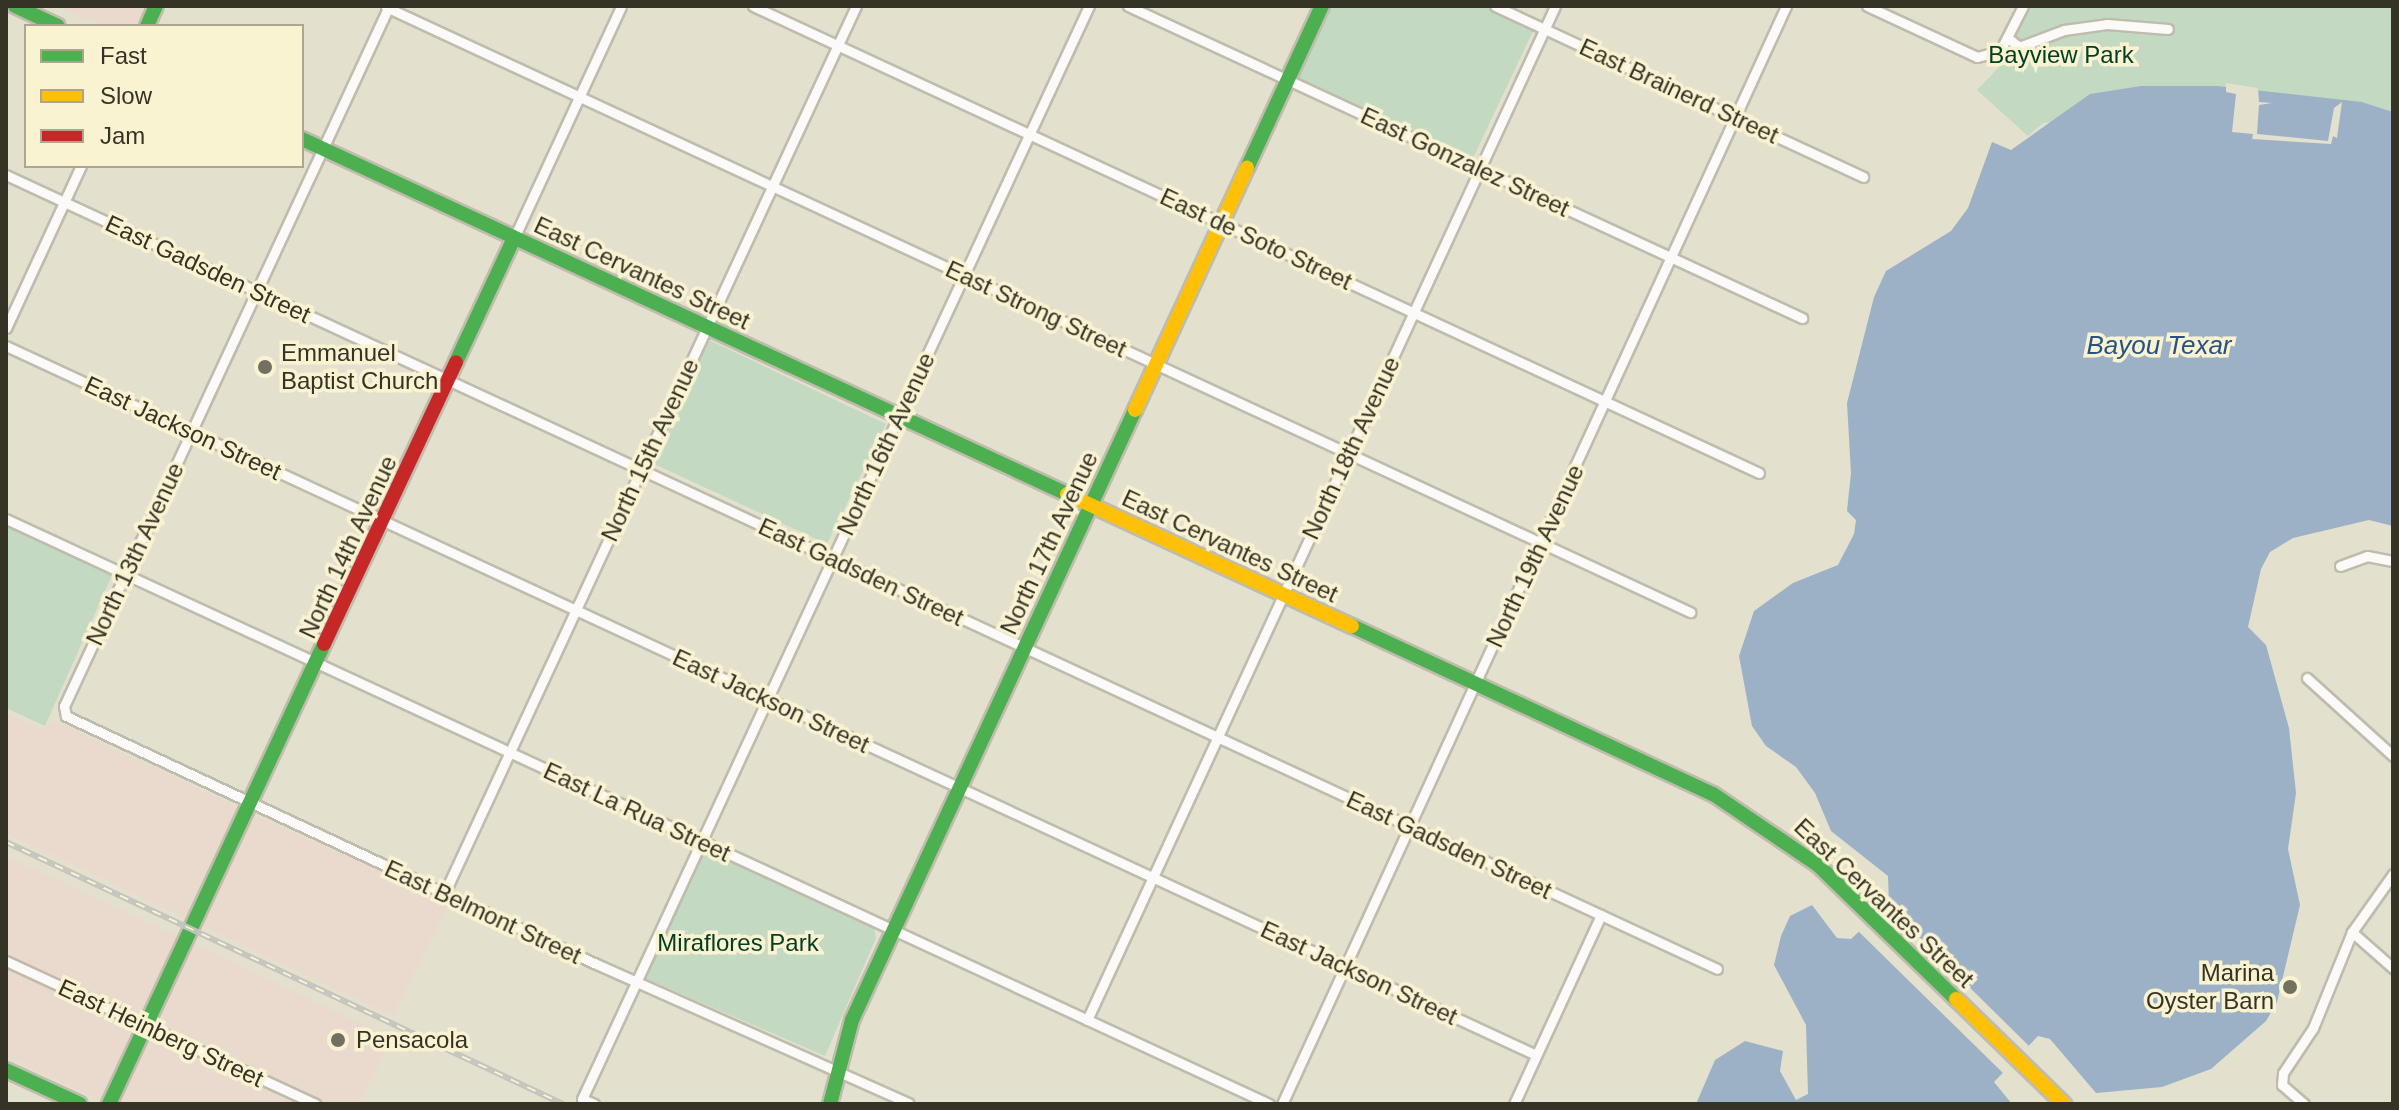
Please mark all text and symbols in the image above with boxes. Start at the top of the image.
legend [24,24,304,168]
street label: East Brainerd Street [1575,32,1783,150]
park label: Bayview Park [1988,41,2134,69]
text: Fast [100,42,147,69]
text: Slow [100,82,152,109]
street label: East Gonzalez Street [1356,101,1574,223]
text: Jam [100,122,145,149]
street label: East de Soto Street [1156,182,1356,296]
street label: East Gadsden Street [101,209,315,329]
street label: East Cervantes Street [530,210,754,336]
street label: East Strong Street [941,255,1131,363]
water label: Bayou Texar [2086,330,2232,362]
place label: Emmanuel Baptist Church [281,339,438,395]
street label: North 16th Avenue [831,347,941,541]
street label: North 18th Avenue [1296,351,1406,545]
street label: North 15th Avenue [595,353,705,547]
marker: Emmanuel Baptist Church [256,358,274,376]
street label: East Jackson Street [80,370,286,486]
street label: North 17th Avenue [994,446,1104,640]
street label: North 14th Avenue [293,450,403,644]
street label: North 13th Avenue [80,457,190,651]
street label: North 19th Avenue [1480,459,1590,653]
street label: East Cervantes Street [1118,483,1342,609]
street label: East Gadsden Street [754,512,968,632]
street label: East Jackson Street [668,643,874,759]
street label: East La Rua Street [539,756,735,868]
street label: East Gadsden Street [1342,785,1556,905]
street label: East Cervantes Street [1788,812,1980,994]
street label: East Belmont Street [380,854,586,970]
street label: East Jackson Street [1256,915,1462,1031]
park label: Miraflores Park [657,929,819,957]
place label: Marina Oyster Barn [2146,959,2274,1015]
street label: East Heinberg Street [54,973,268,1093]
marker: Marina Oyster Barn [2281,978,2299,996]
place label: Pensacola [356,1026,468,1054]
marker: Pensacola [327,1029,349,1051]

